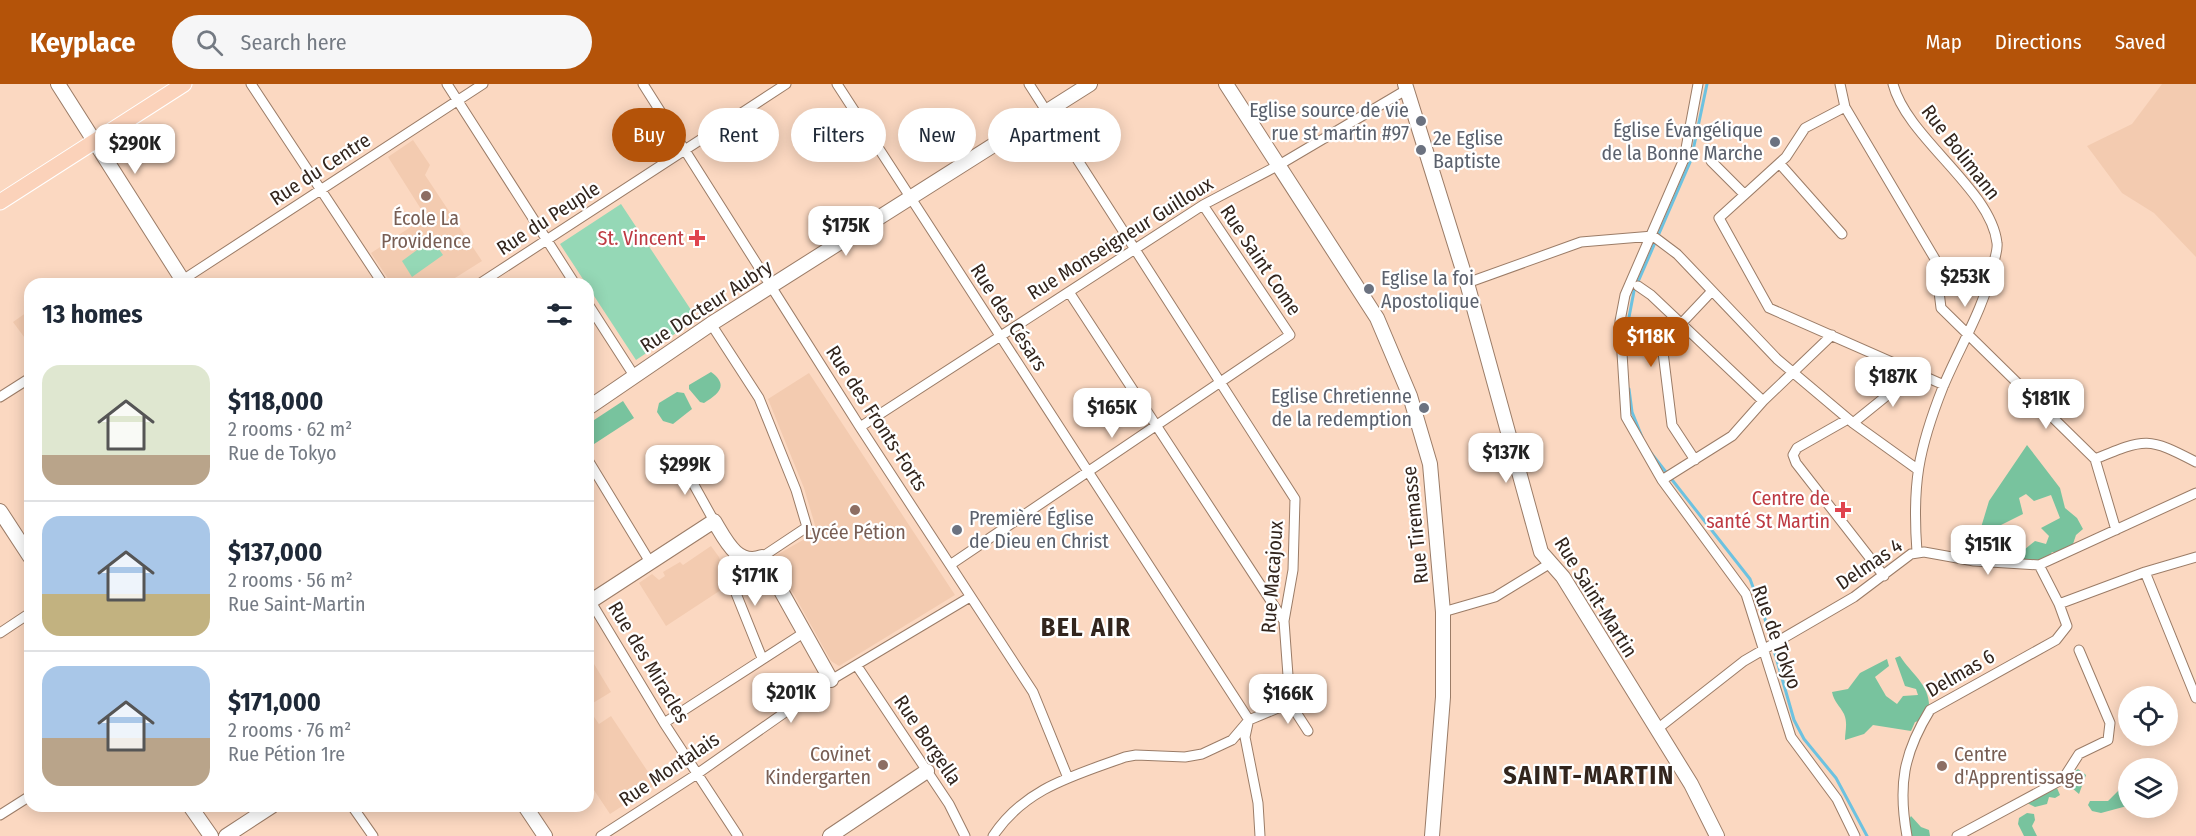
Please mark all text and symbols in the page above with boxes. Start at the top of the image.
search box [172,15,592,69]
text: Keyplace [30,26,136,59]
icon: search [193,26,226,59]
text: Search here [241,29,347,56]
text: Map [1925,29,1962,55]
text: Directions [1995,29,2082,55]
text: Saved [2115,29,2166,55]
place label: Eglise source de vie rue st martin #97 [1249,98,1409,145]
street label: Rue Bolimann [1916,100,2006,204]
chip: Buy [612,108,686,162]
chip: Rent [698,108,779,162]
chip: Filters [791,108,886,162]
chip: New [898,108,976,162]
chip: Apartment [988,108,1121,162]
marker: Eglise source de vie rue st martin #97 [1414,114,1428,128]
place label: Église Évangélique de la Bonne Marche [1601,118,1763,165]
pin: $290K [93,124,177,175]
place label: 2e Eglise Baptiste [1433,126,1503,173]
street label: Rue du Centre [265,128,375,210]
text: $290K [109,131,161,155]
marker: Église Évangélique de la Bonne Marche [1768,135,1782,149]
marker: 2e Eglise Baptiste [1414,143,1428,157]
street label: Rue Monseigneur Guilloux [1023,171,1217,305]
street label: Rue du Peuple [492,176,604,260]
marker: École La Providence [419,189,433,203]
street label: Rue Saint Come [1215,200,1307,320]
place label: École La Providence [381,206,471,253]
pin: $175K [804,206,888,257]
text: $175K [822,213,870,237]
place label: St. Vincent [598,226,684,250]
marker: St. Vincent [688,229,706,247]
street label: Rue Docteur Aubry [636,254,777,358]
pin: $253K [1923,257,2007,308]
street label: Rue des Césars [965,259,1053,375]
text: $253K [1940,264,1990,288]
place label: Eglise la foi Apostolique [1381,266,1479,313]
marker: Eglise la foi Apostolique [1362,282,1376,296]
icon: filters [543,298,576,331]
text: 13 homes [42,299,143,330]
pin: $118K [1609,317,1693,368]
text: $118K [1627,324,1675,348]
street label: Rue des Fronts-Forts [821,341,933,495]
pin: $187K [1851,357,1935,408]
text: $187K [1869,364,1917,388]
pin: $181K [2004,379,2088,430]
place label: Eglise Chretienne de la redemption [1271,384,1412,431]
text: $118,000 [228,386,323,417]
text: $181K [2022,386,2070,410]
pin: $165K [1070,388,1154,439]
icon: home [90,389,162,461]
text: $165K [1087,395,1137,419]
marker: Eglise Chretienne de la redemption [1417,401,1431,415]
text: 2 rooms · 62 m² [228,417,352,441]
pin: $137K [1464,433,1548,484]
text: $137K [1482,440,1530,464]
text: Rue de Tokyo [228,441,337,465]
pin: $299K [643,445,727,496]
text: $299K [659,452,711,476]
street label: Rue Tiremasse [1397,465,1433,585]
place label: Centre de santé St Martin [1706,486,1830,533]
marker: Centre de santé St Martin [1834,501,1852,519]
marker: Lycée Pétion [848,503,862,517]
place label: Première Église de Dieu en Christ [969,506,1109,553]
place label: Lycée Pétion [804,520,906,544]
street label: Rue Macajoux [1256,520,1288,634]
marker: Première Église de Dieu en Christ [950,523,964,537]
pin: $151K [1946,525,2030,576]
street label: Rue Saint-Martin [1549,532,1643,662]
text: $151K [1965,532,2011,556]
street label: Delmas 4 [1831,533,1907,595]
text: $137,000 [228,537,322,568]
icon: home [90,540,162,612]
pin: $171K [713,556,797,607]
text: $171K [732,563,778,587]
text: 2 rooms · 56 m² [228,568,353,592]
street label: Rue de Tokyo [1747,582,1807,692]
text: Rue Saint-Martin [228,592,365,616]
street label: Rue des Miracles [603,597,695,727]
district label: BEL AIR [1041,612,1131,643]
street label: Delmas 6 [1922,644,1999,702]
pin: $201K [749,673,833,724]
pin: $166K [1246,674,1330,725]
text: $201K [766,680,816,704]
text: $166K [1263,681,1313,705]
map controls [2118,686,2178,818]
button: locate [2118,686,2178,746]
text: $171,000 [228,687,321,718]
icon: home [90,690,162,762]
street label: Rue Borgella [889,690,967,790]
text: 2 rooms · 76 m² [228,718,351,742]
street label: Rue Montalais [614,727,724,811]
text: Rue Pétion 1re [228,742,345,766]
place label: Covinet Kindergarten [765,742,871,789]
place label: Centre d'Apprentissage [1954,742,2084,789]
marker: Covinet Kindergarten [876,758,890,772]
button: layers [2118,758,2178,818]
marker: Centre d'Apprentissage [1935,759,1949,773]
district label: SAINT-MARTIN [1503,760,1675,791]

